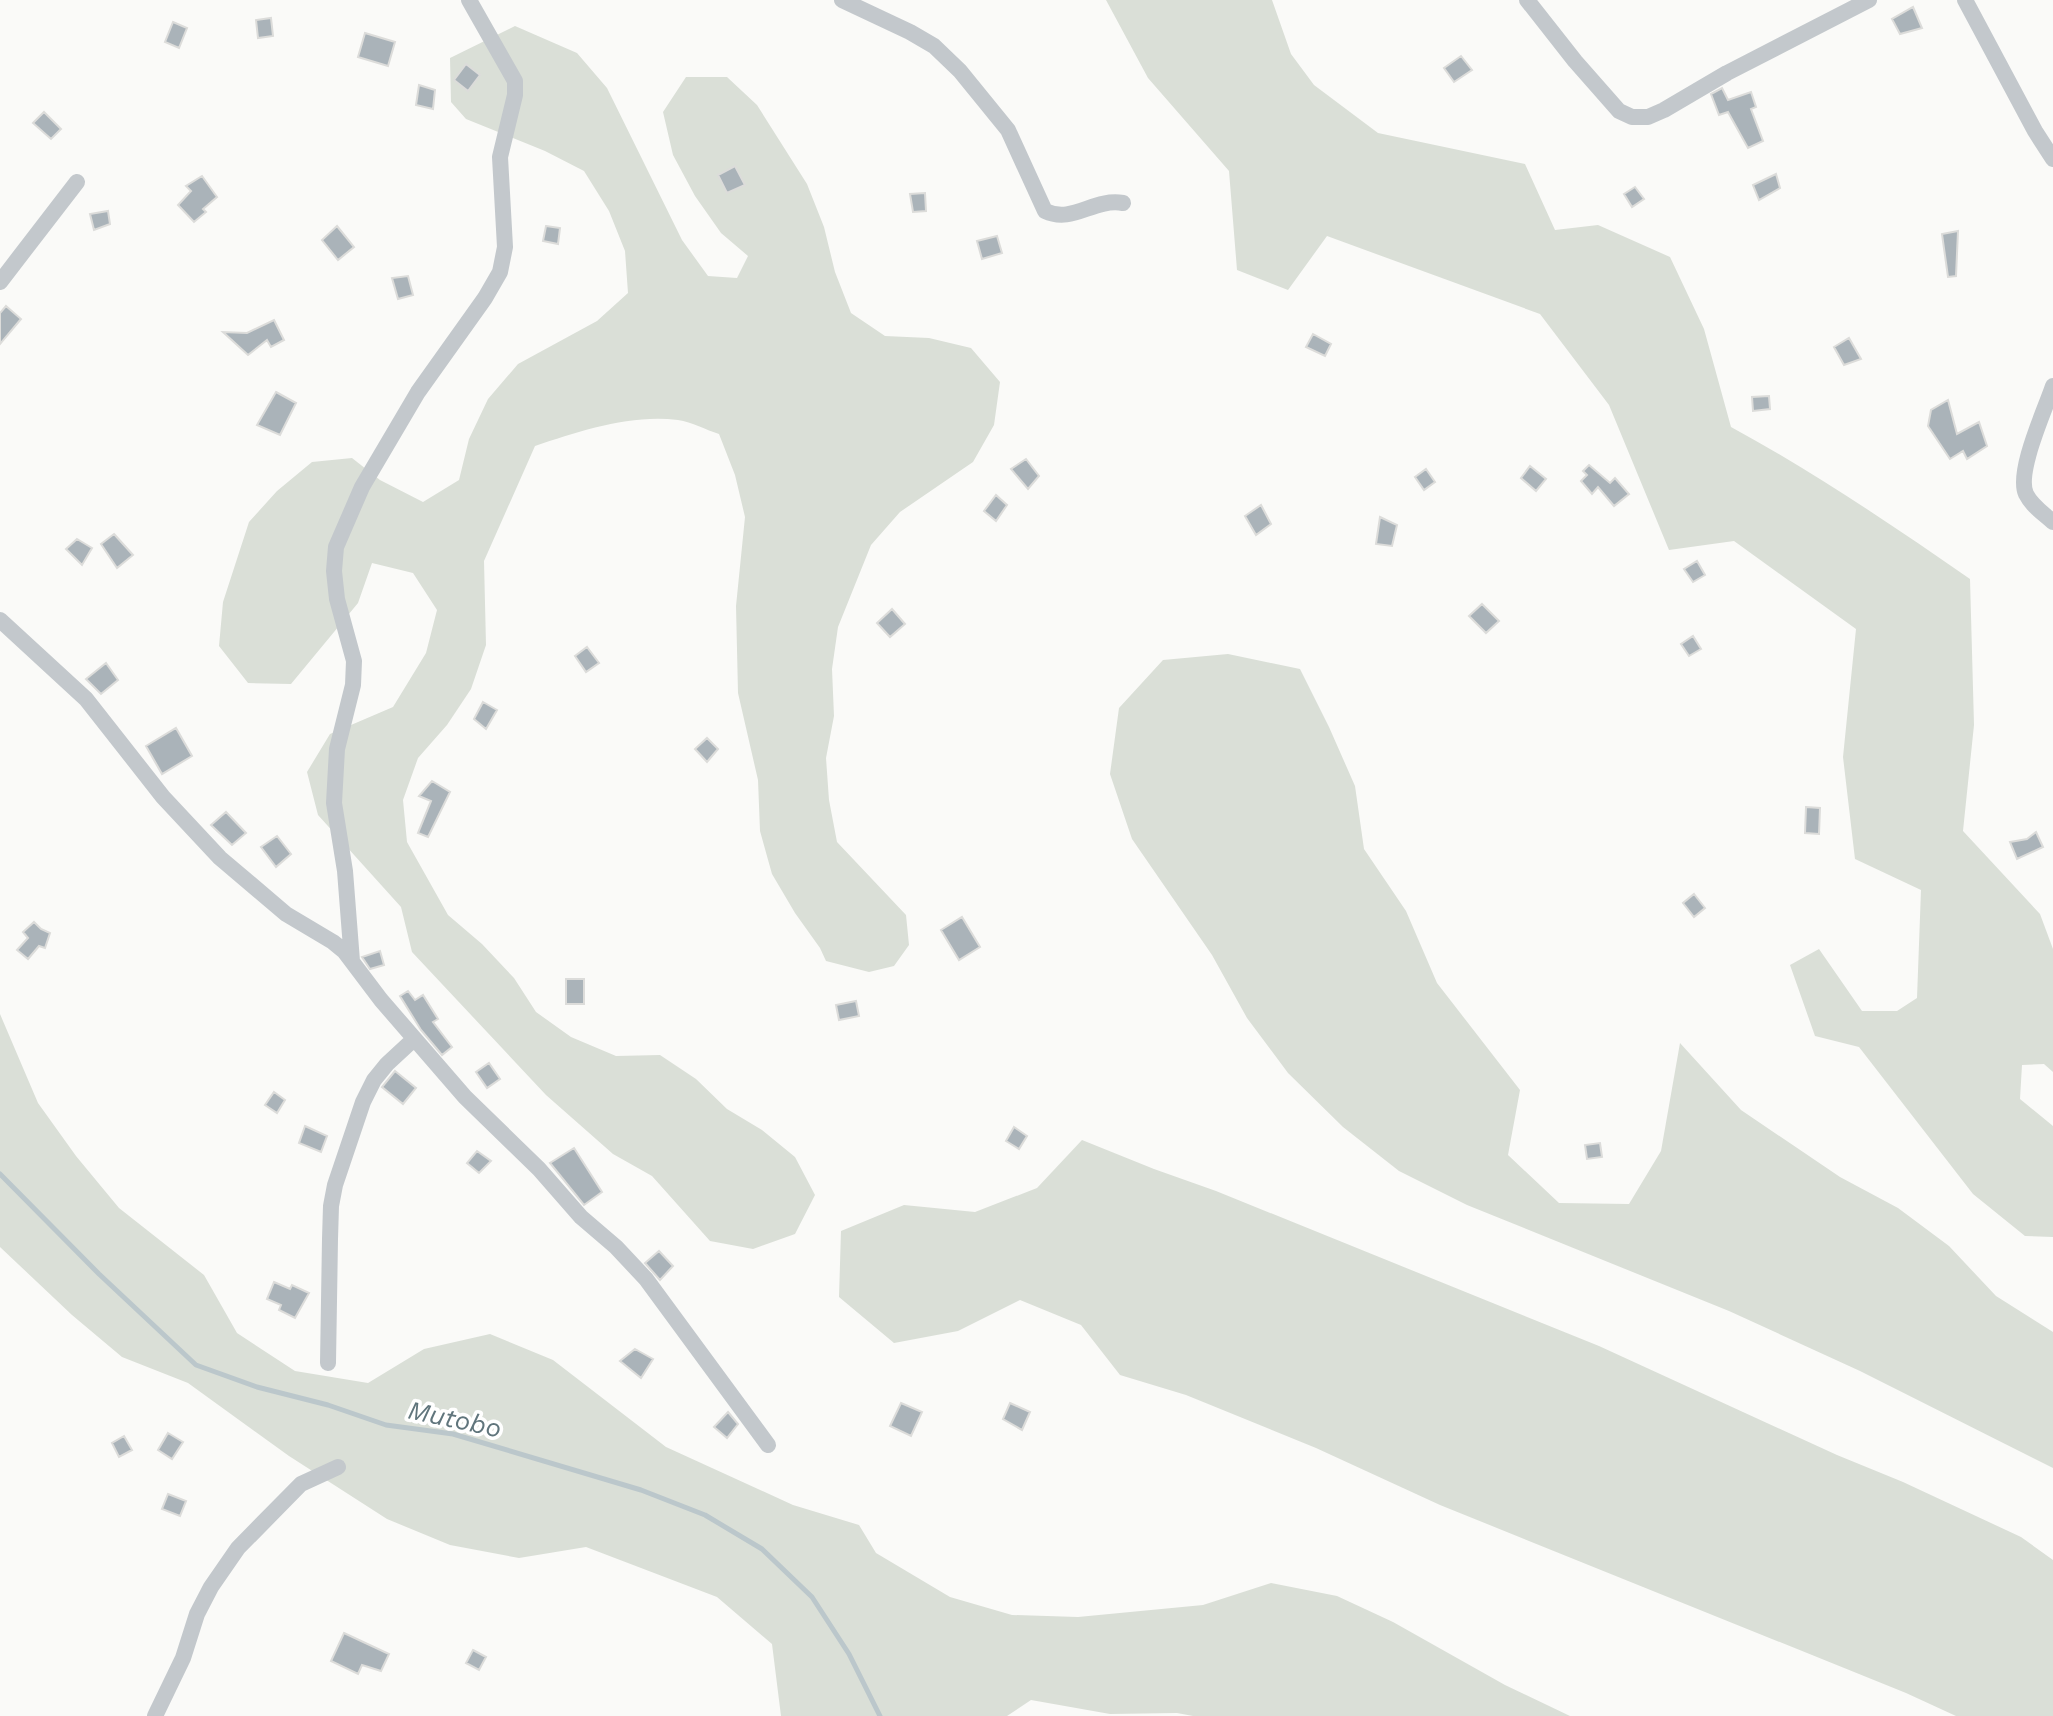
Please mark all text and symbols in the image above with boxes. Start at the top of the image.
water label: Mutobo [406,1394,504,1444]

